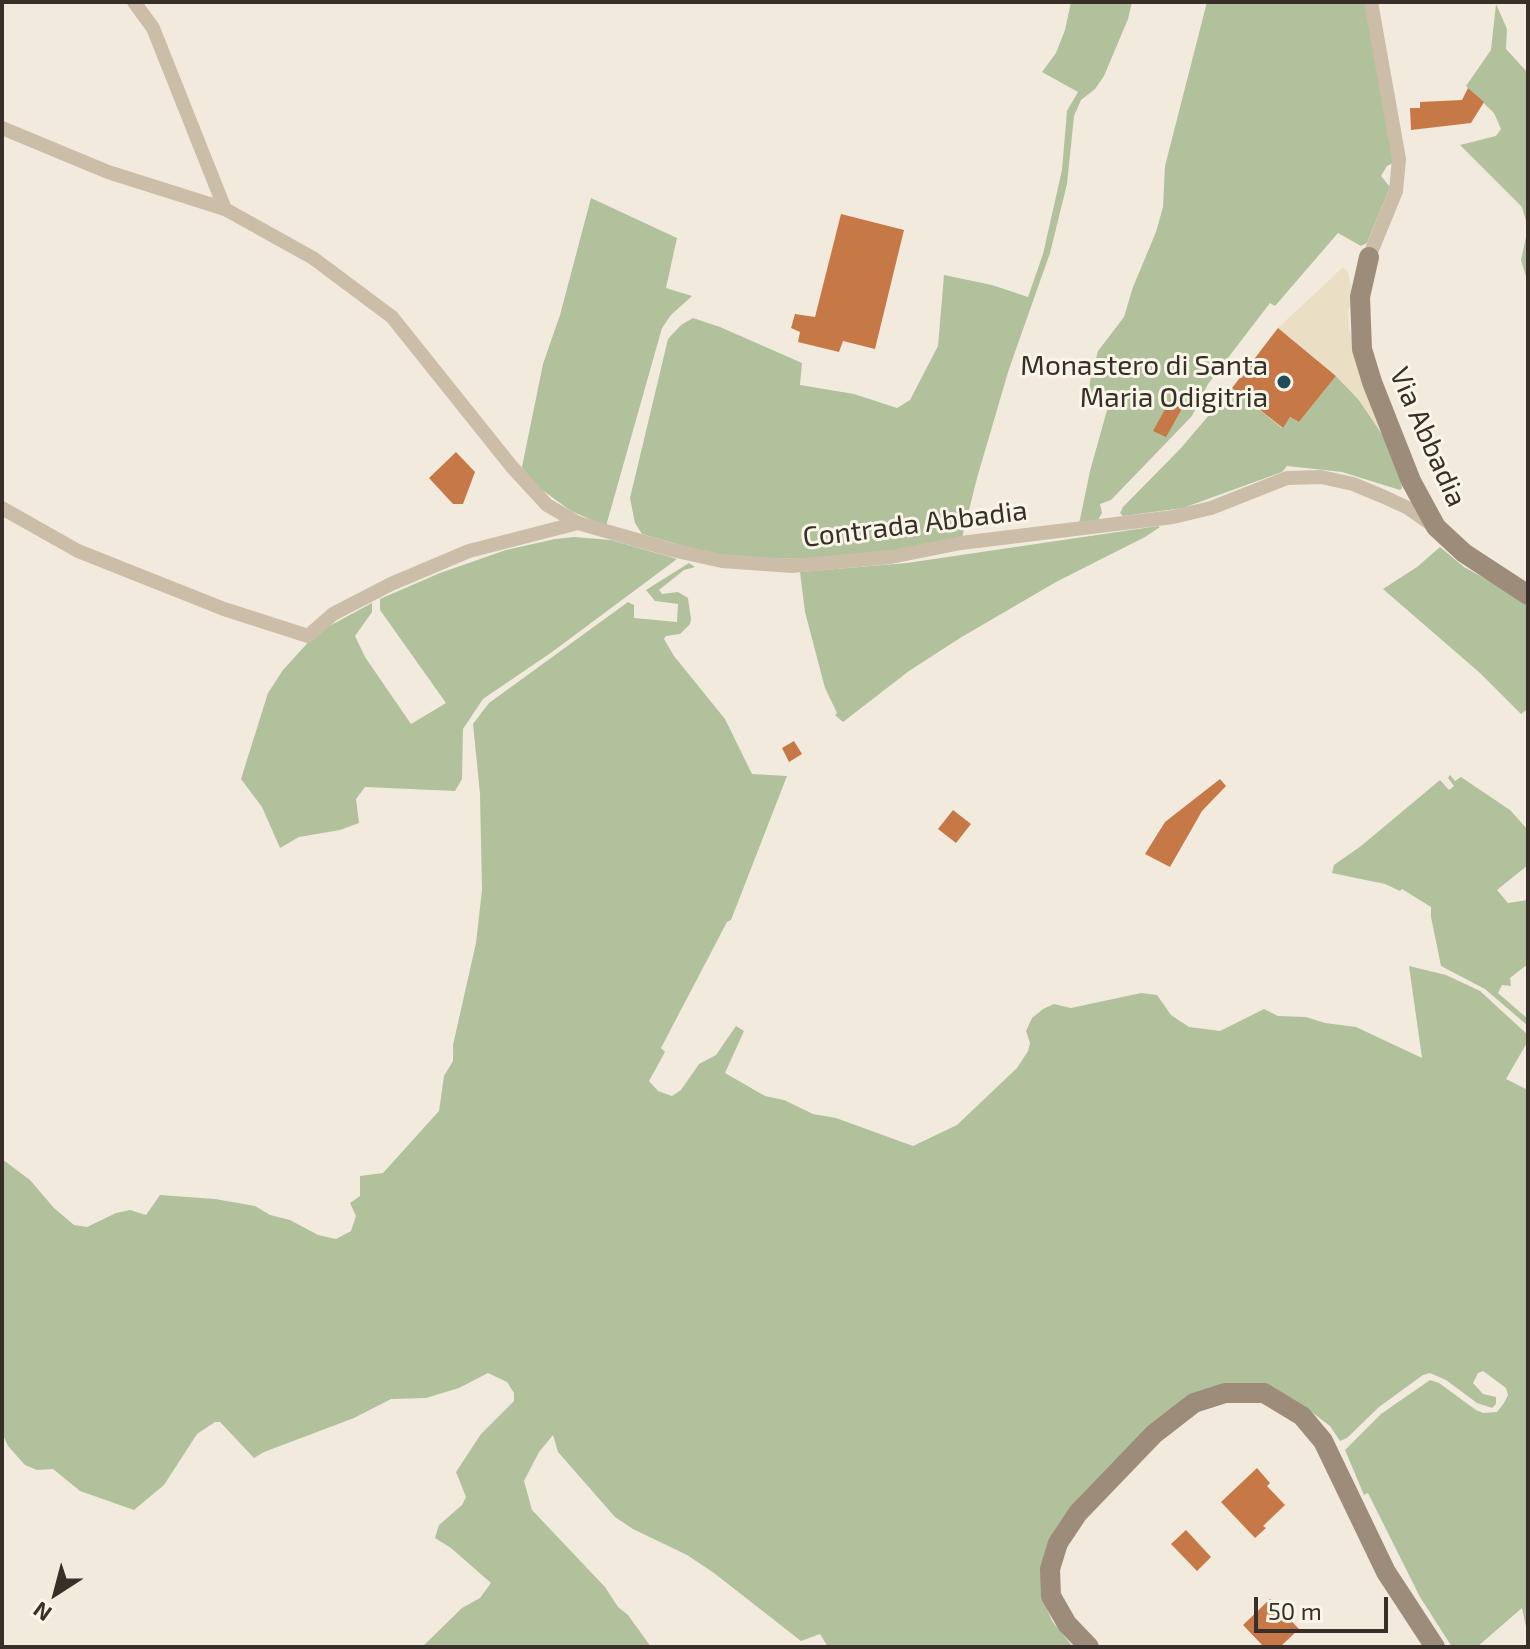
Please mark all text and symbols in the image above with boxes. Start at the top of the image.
place label: Monastero di Santa Maria Odigitria [1020,349,1268,415]
street label: Via Abbadia [1382,362,1474,512]
marker: Monastero di Santa Maria Odigitria [1275,373,1293,391]
street label: Contrada Abbadia [801,494,1029,554]
north arrow [16,1553,96,1633]
scale bar [1258,1581,1392,1631]
text: 50 m [1268,1596,1322,1625]
text: N [28,1597,56,1628]

